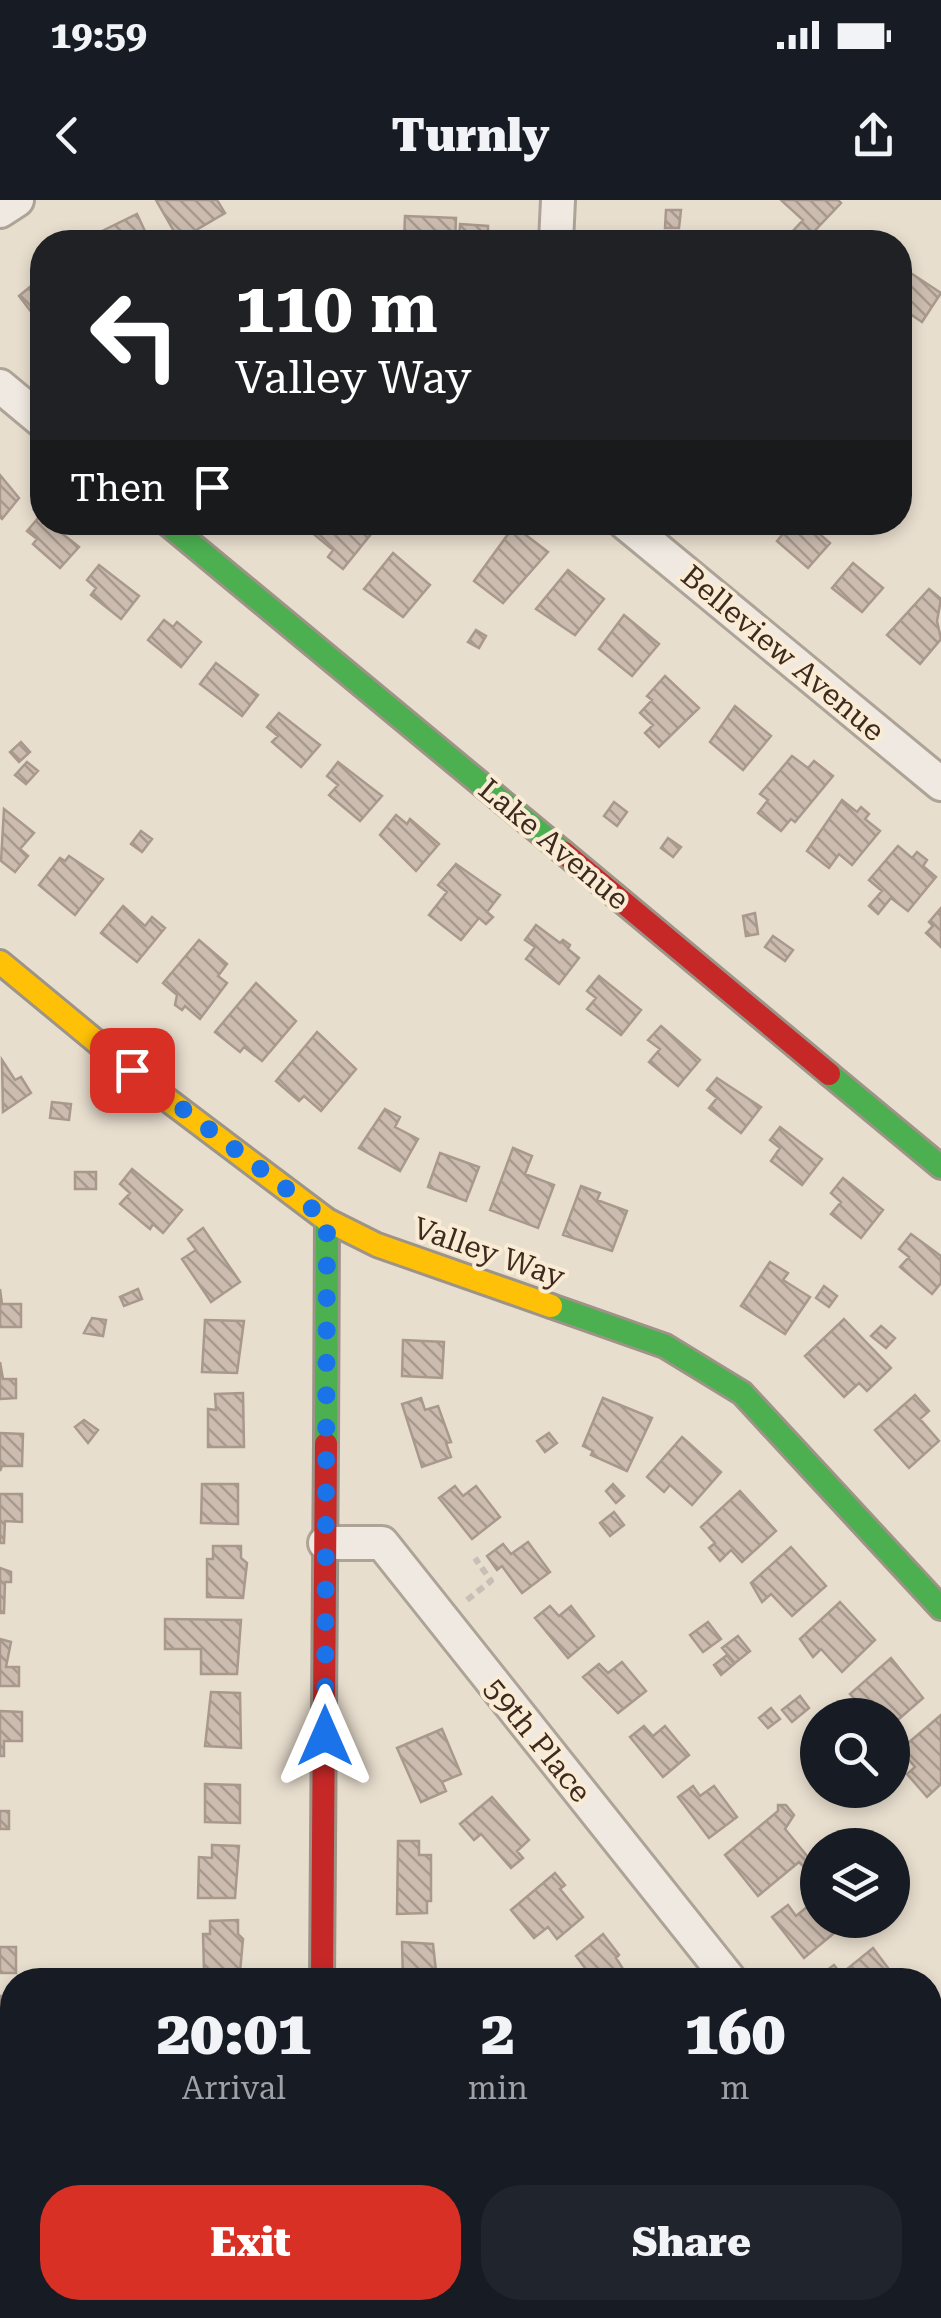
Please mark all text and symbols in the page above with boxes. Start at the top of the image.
text: 19:59 [50,13,147,57]
icon: back [40,108,95,163]
icon: share [846,108,901,163]
text: Turnly [392,109,550,162]
text: 110 m [235,267,438,349]
icon: left [70,270,200,400]
text: Valley Way [235,351,472,404]
icon: arrive [185,460,240,515]
text: Then [70,466,165,510]
street label: Belleview Avenue [674,558,892,748]
street label: Lake Avenue [472,771,636,917]
pin [90,1028,175,1113]
icon: arrive [105,1043,160,1098]
street label: Valley Way [409,1210,570,1294]
street label: 59th Place [477,1671,599,1809]
position arrow [273,1684,377,1788]
map controls [800,1698,910,1938]
button: search [800,1698,910,1808]
button: layers [800,1828,910,1938]
text: 20:01 [157,1998,311,2069]
text: 2 [481,1998,515,2069]
text: 160 [684,1998,785,2069]
text: Arrival [182,2069,286,2107]
text: min [468,2069,528,2107]
text: m [720,2069,749,2107]
button: Exit [40,2185,461,2300]
button: Share [481,2185,902,2300]

